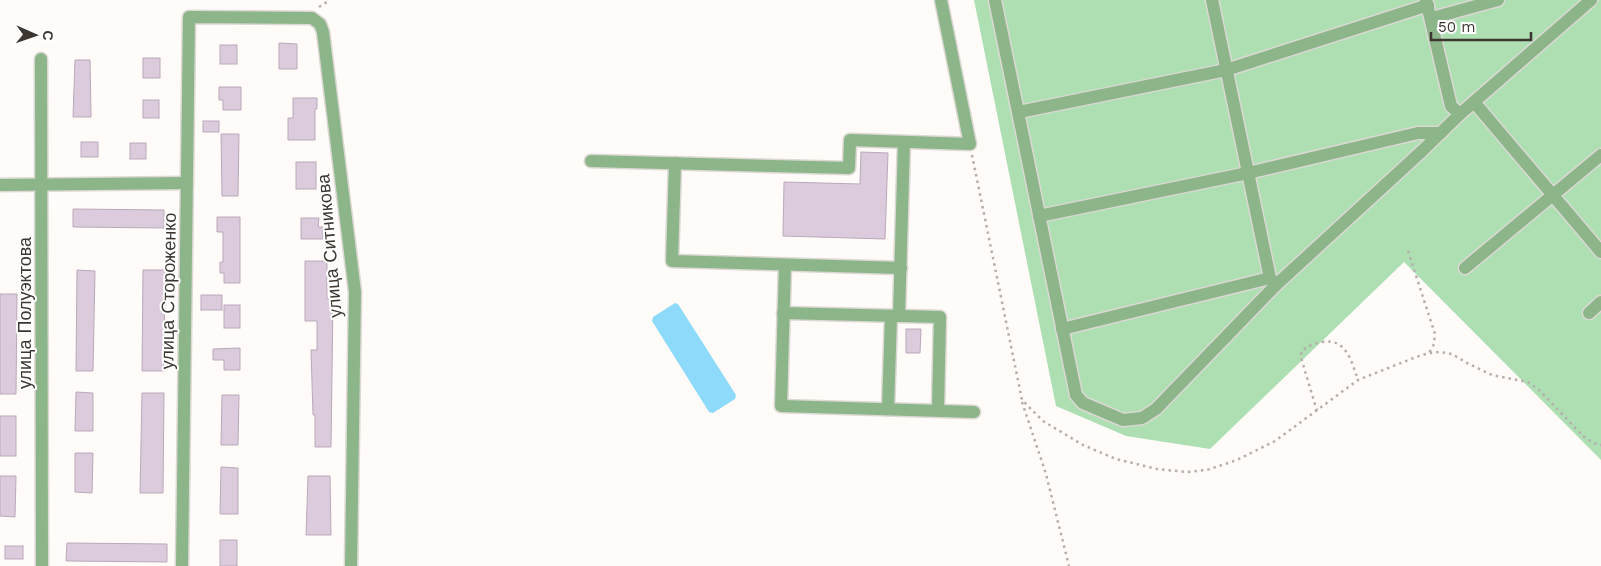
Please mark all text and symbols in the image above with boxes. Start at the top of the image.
north arrow [10,10,60,60]
scale bar [1431,10,1531,42]
text: 50 m [1438,18,1475,36]
text: С [40,30,56,41]
street label: улица Ситникова [312,172,346,319]
street label: улица Стороженко [156,213,180,369]
street label: улица Полуэктова [14,236,35,389]

